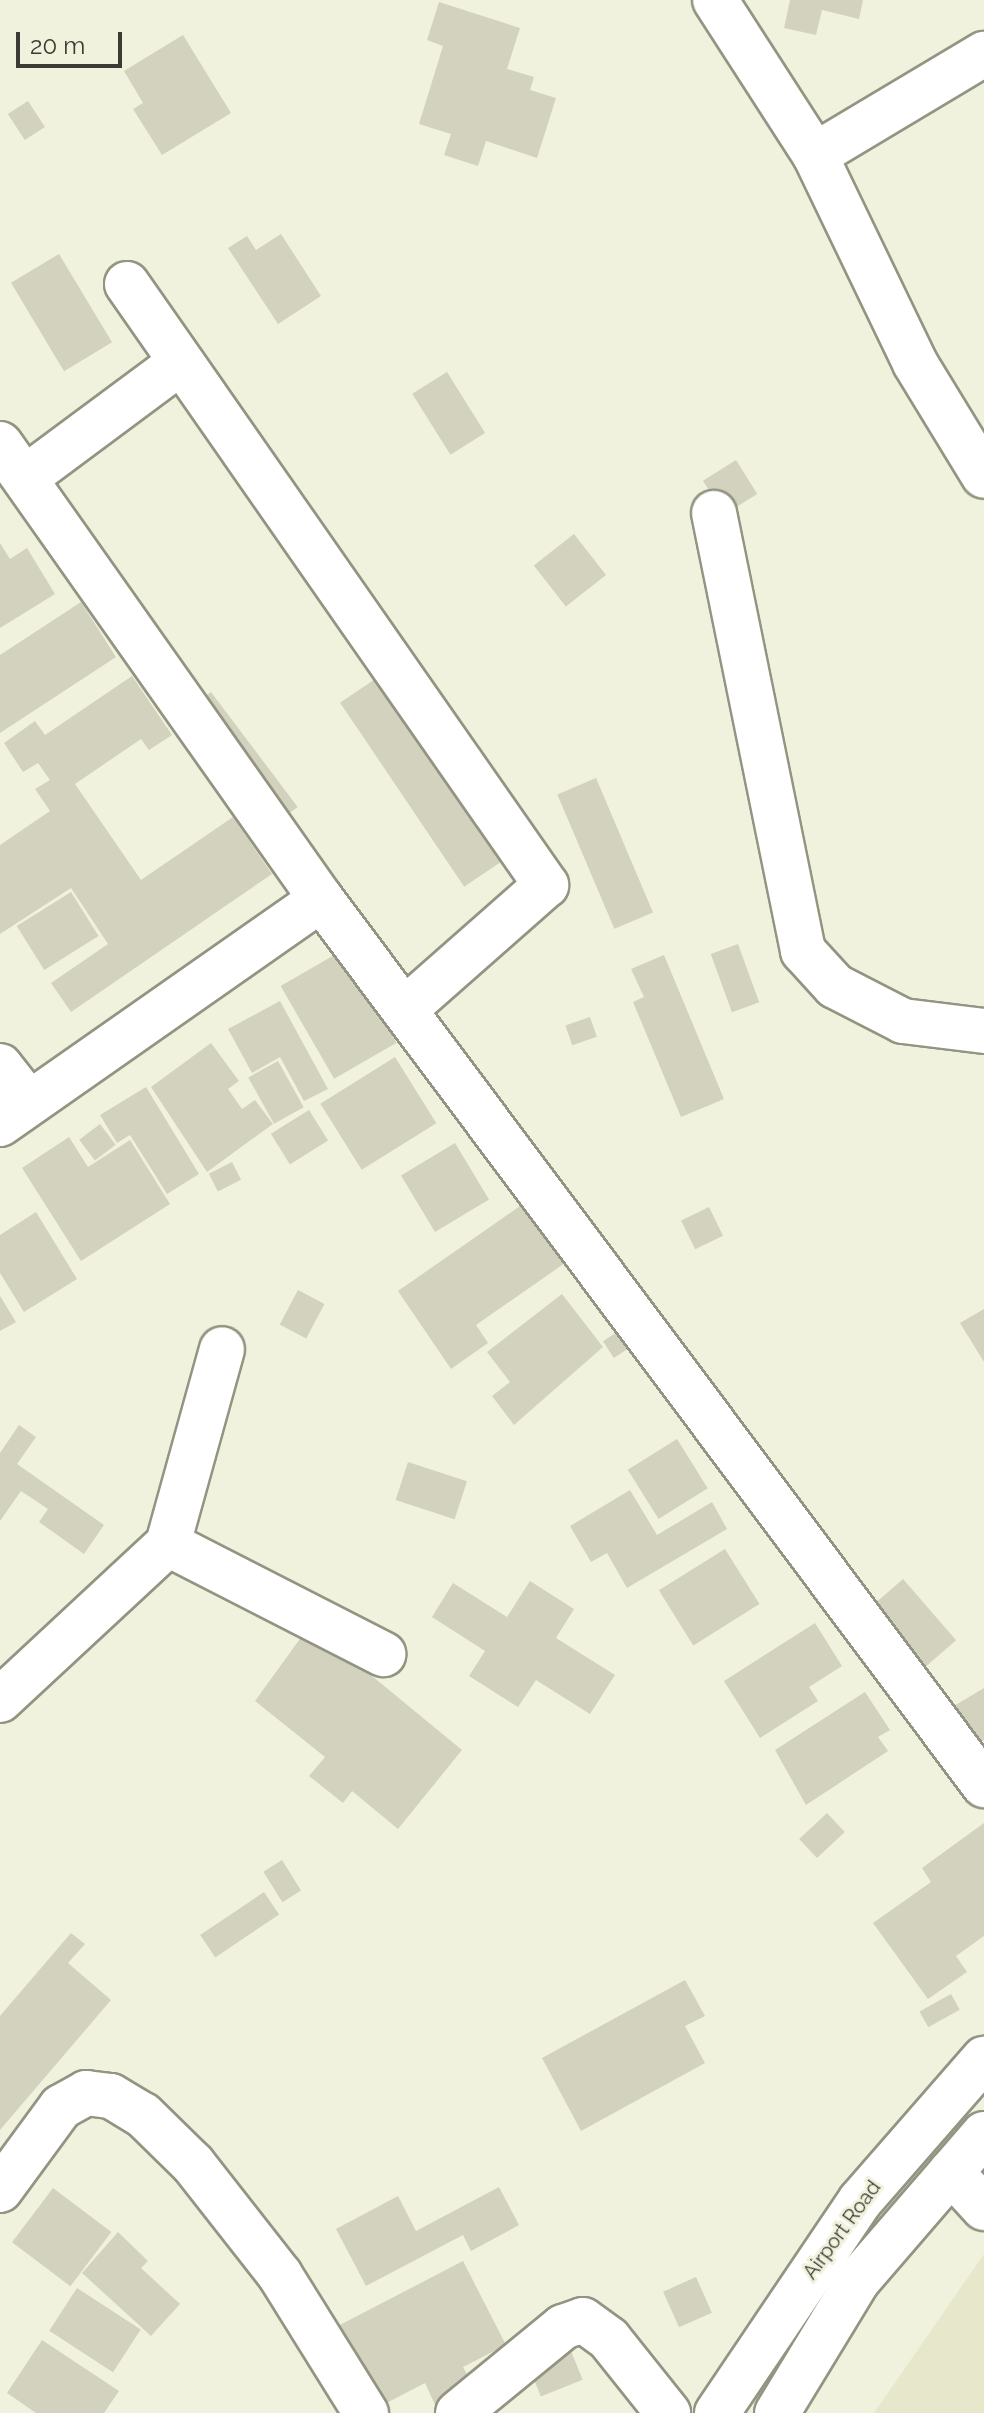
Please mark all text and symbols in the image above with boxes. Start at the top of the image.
scale bar [20,16,126,66]
text: 20 m [30,31,85,60]
street label: Airport Road [798,2176,886,2284]

